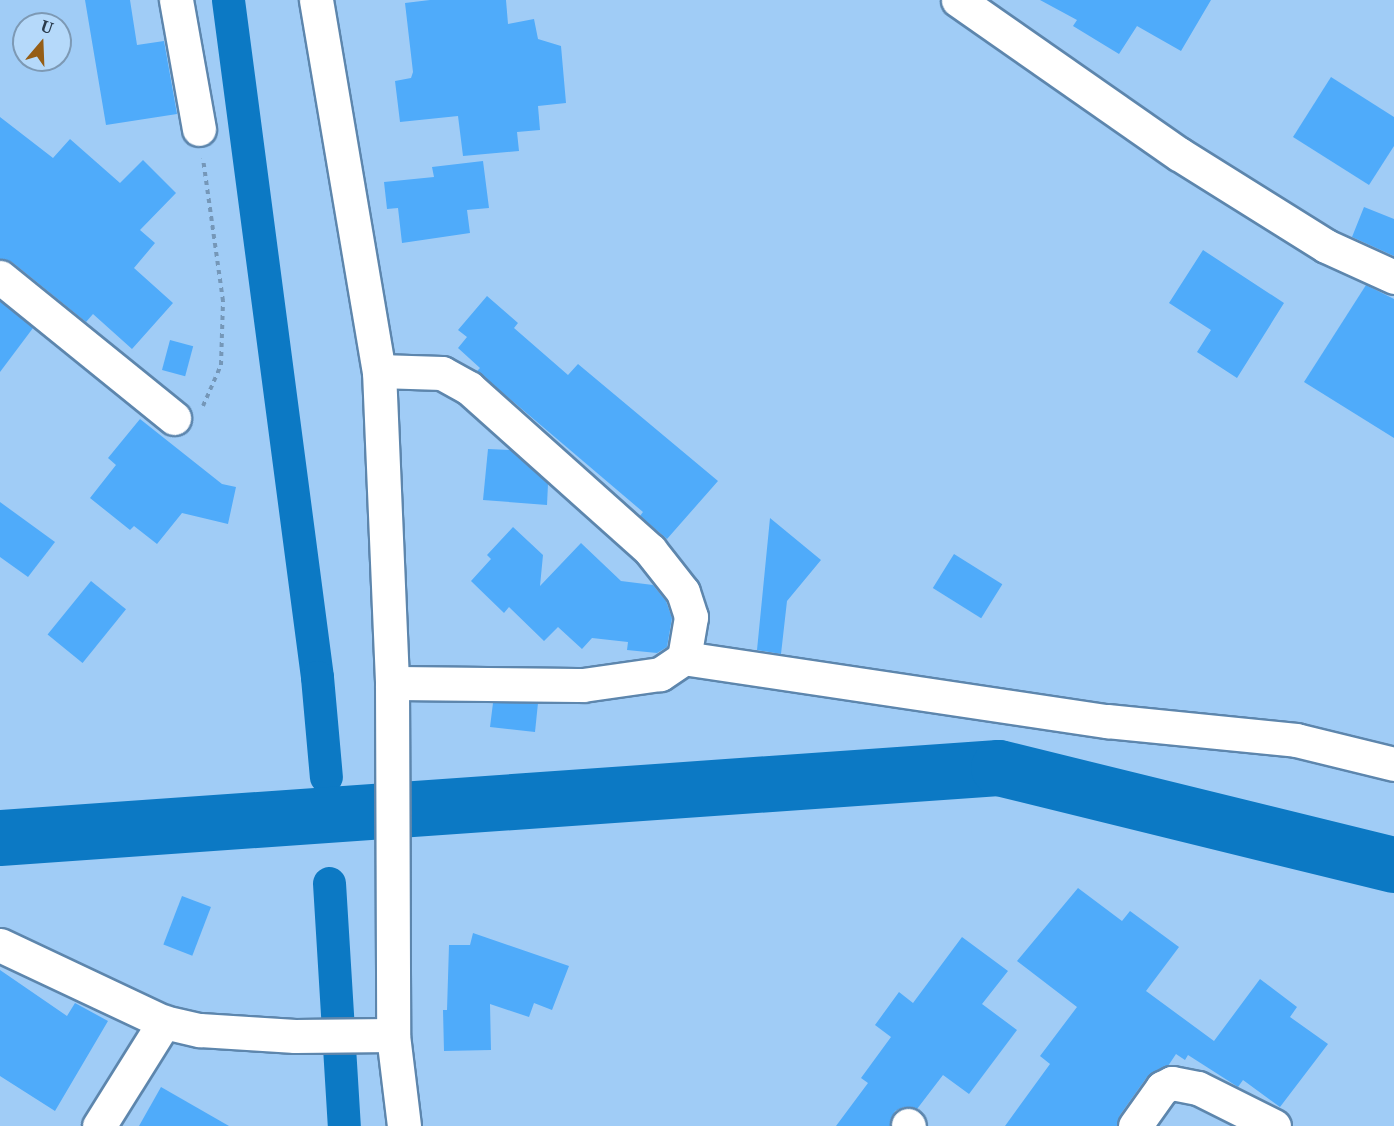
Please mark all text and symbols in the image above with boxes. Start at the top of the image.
north arrow [12,12,72,72]
text: U [38,15,56,39]

